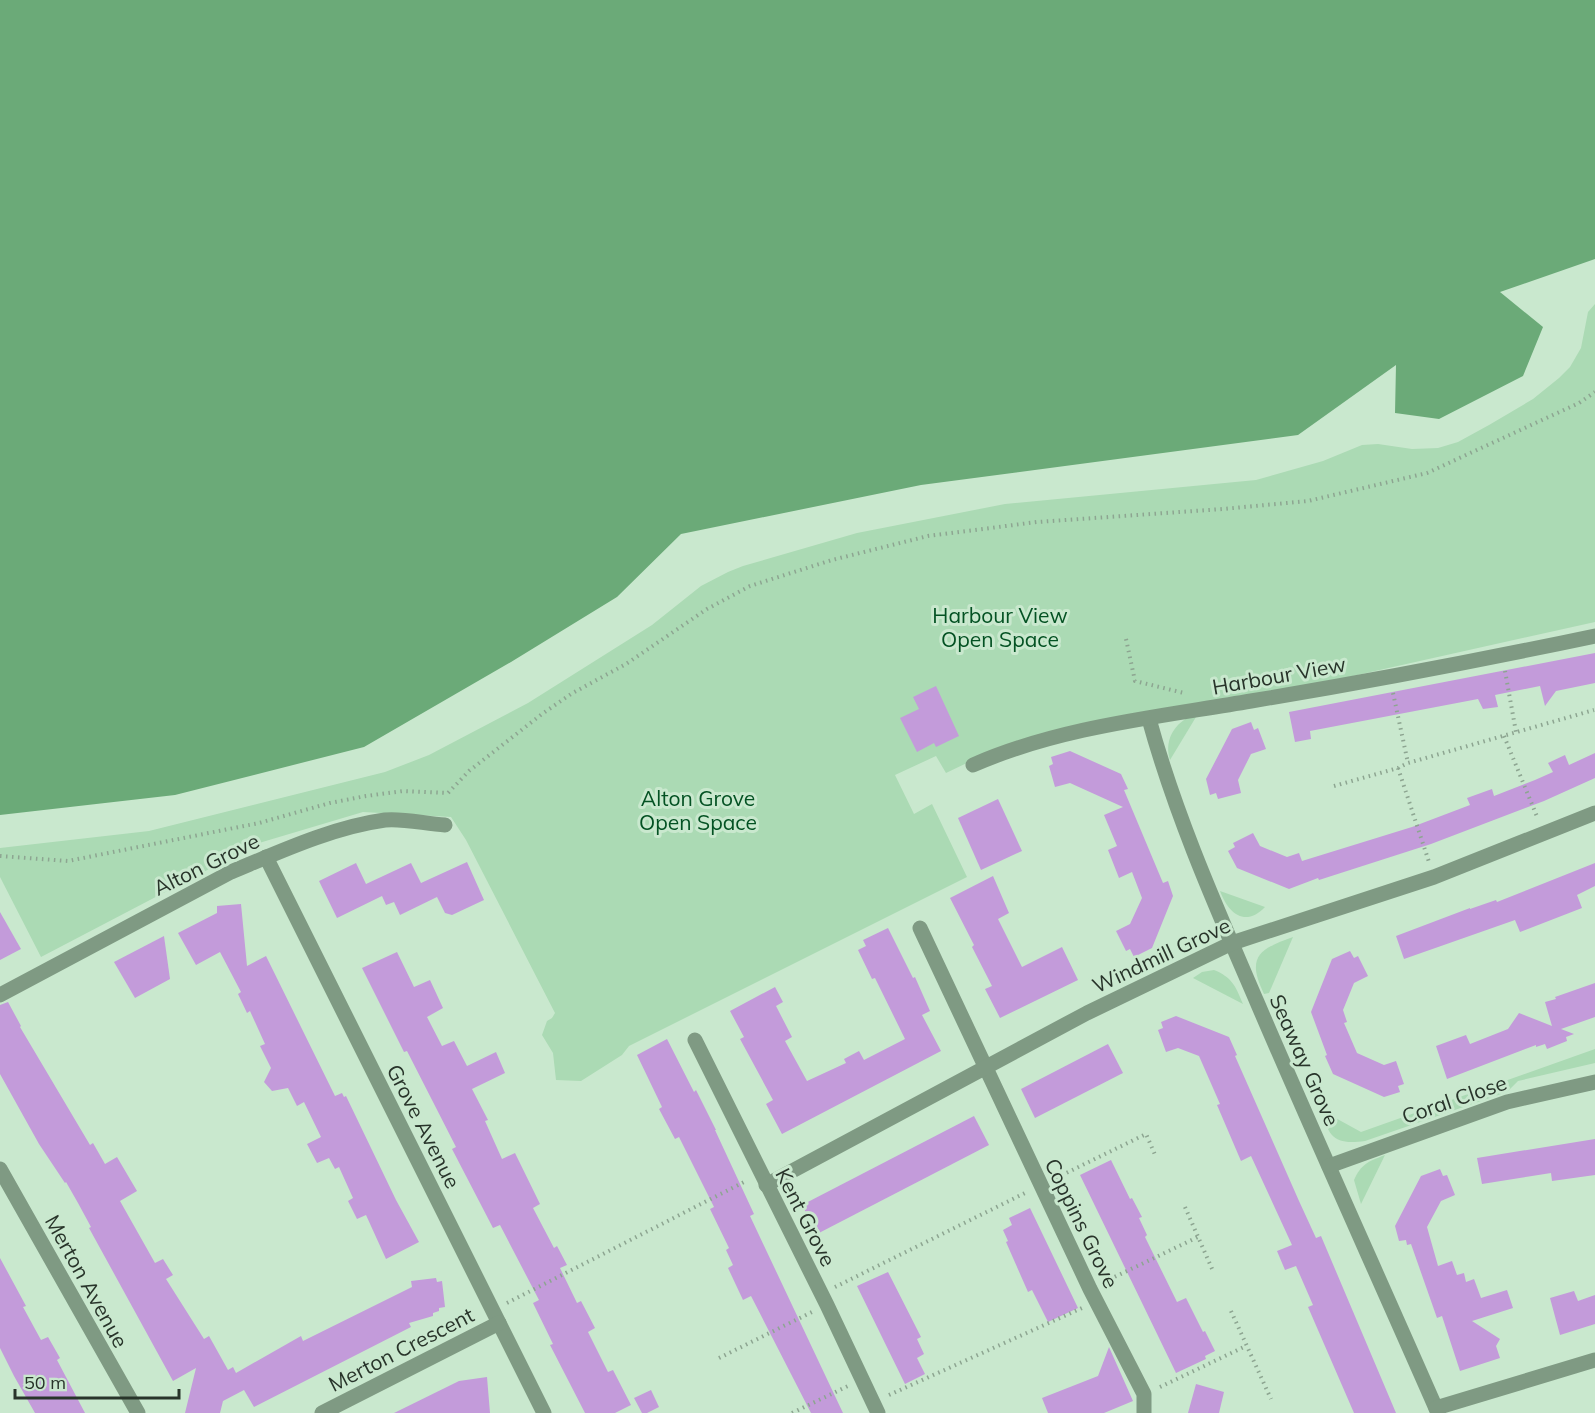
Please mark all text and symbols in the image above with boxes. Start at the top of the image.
park label: Harbour View Open Space [932,602,1068,652]
street label: Harbour View [1210,650,1348,700]
park label: Alton Grove Open Space [639,785,757,835]
street label: Alton Grove [149,827,263,901]
street label: Windmill Grove [1088,912,1234,998]
street label: Seaway Grove [1264,990,1346,1130]
street label: Grove Avenue [382,1060,466,1192]
street label: Coral Close [1398,1069,1510,1129]
street label: Coppins Grove [1039,1154,1125,1292]
street label: Kent Grove [770,1164,842,1270]
street label: Merton Avenue [40,1210,134,1352]
street label: Merton Crescent [324,1301,478,1397]
scale bar [15,1362,178,1400]
text: 50 m [24,1371,66,1394]

